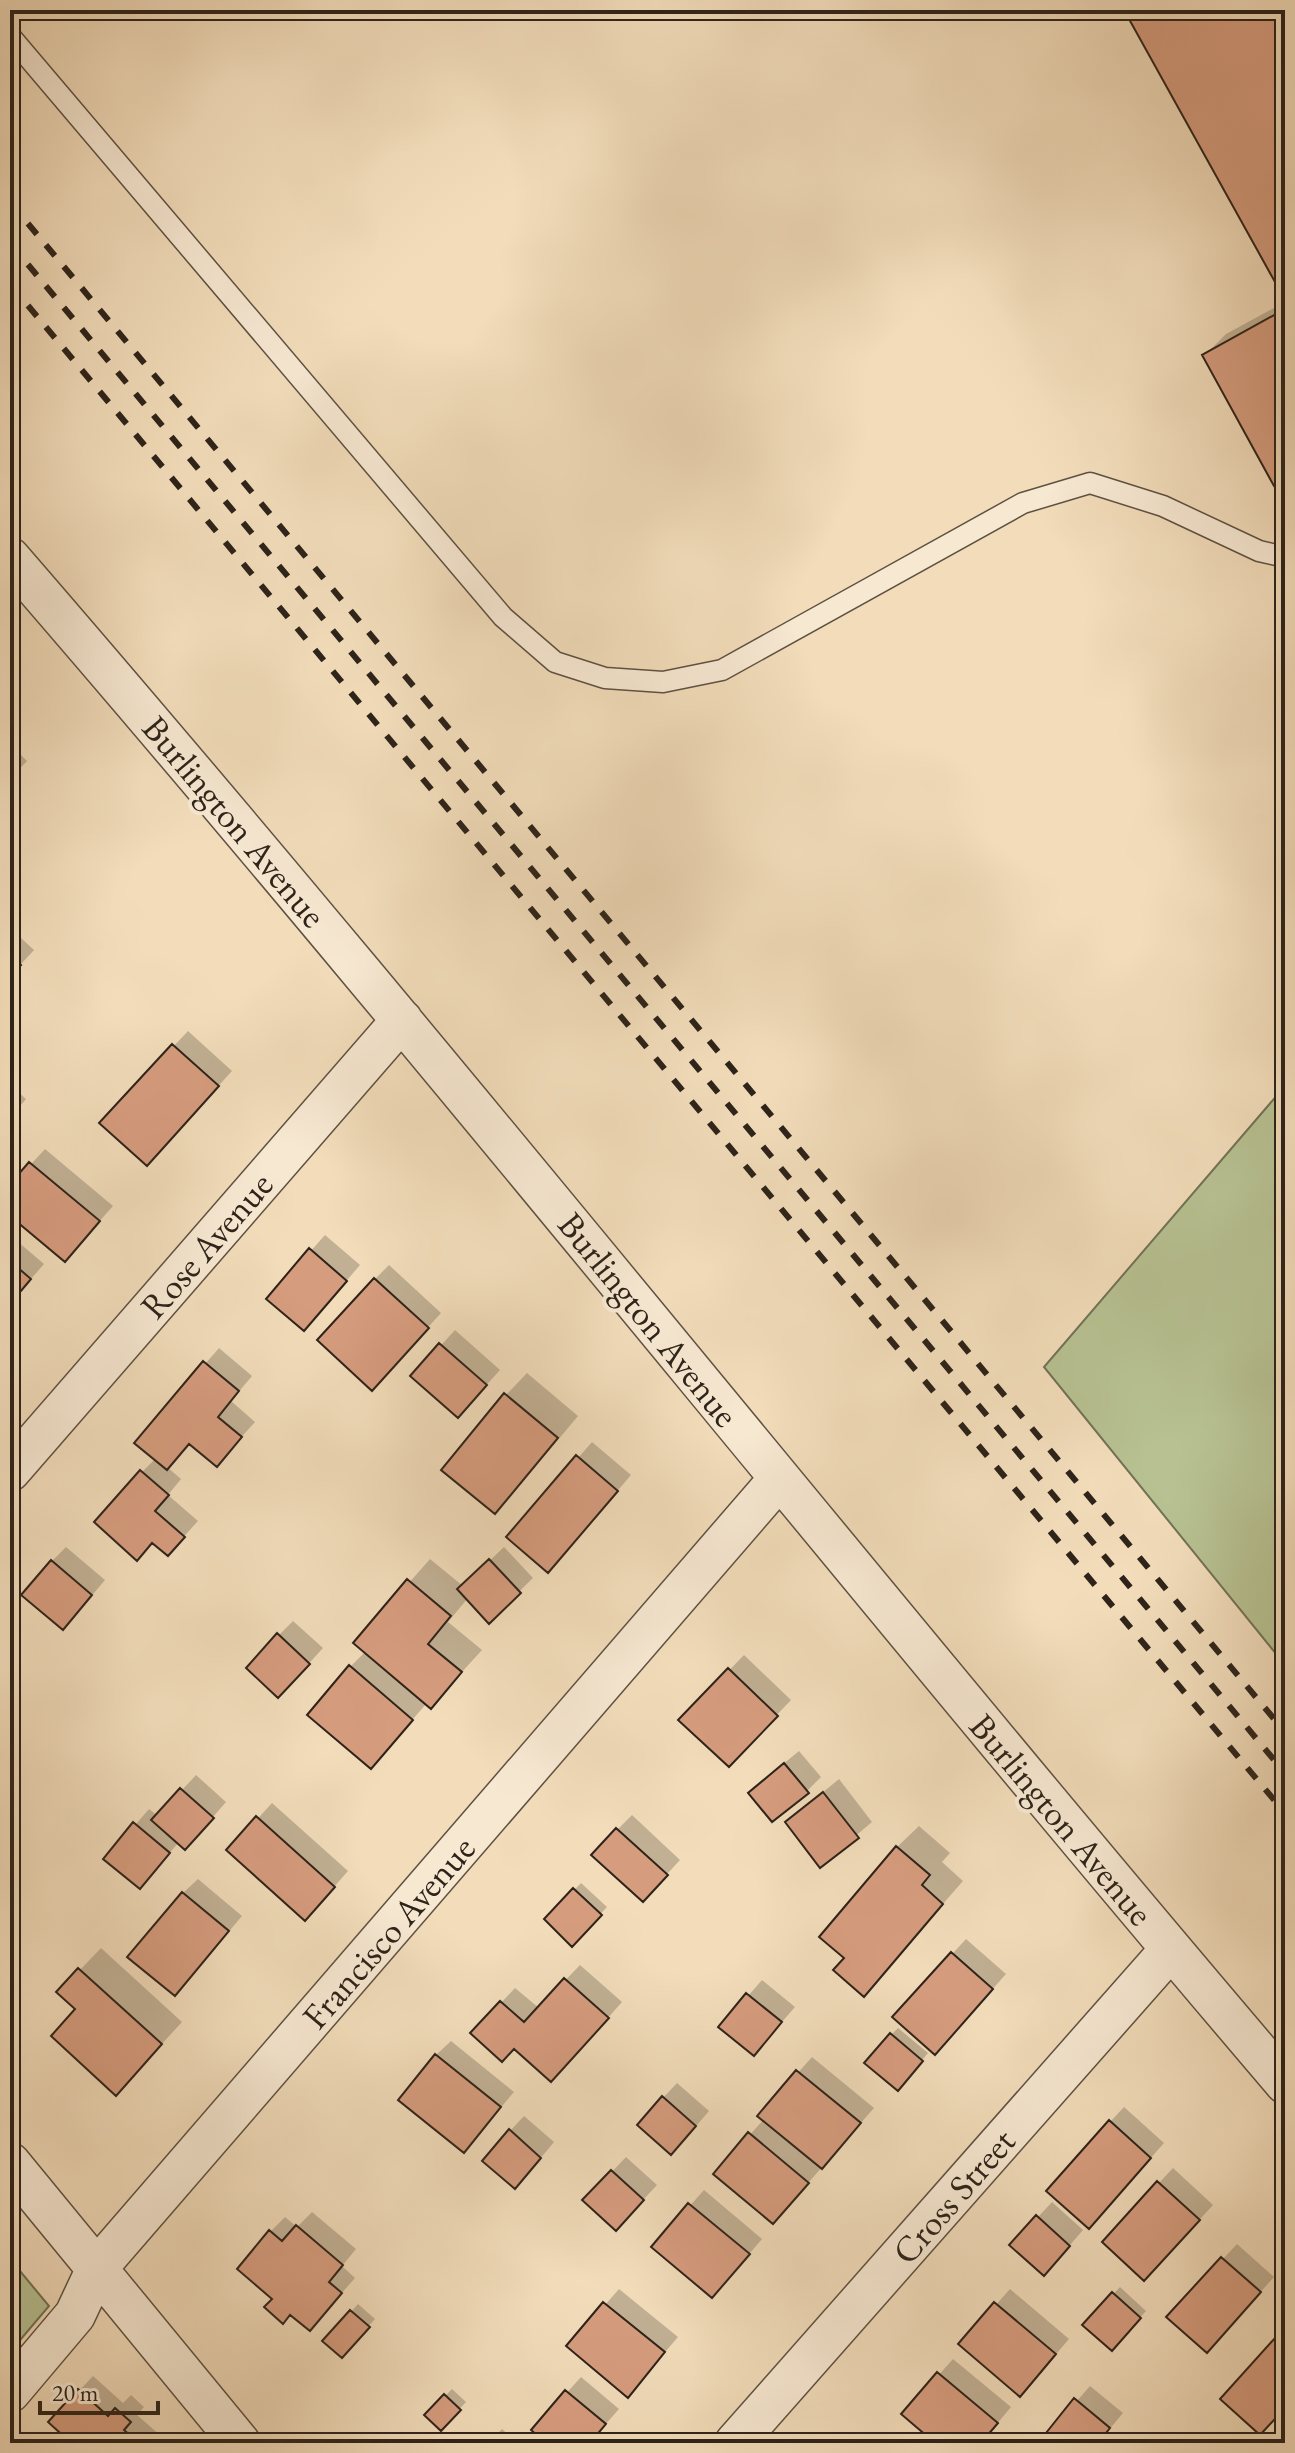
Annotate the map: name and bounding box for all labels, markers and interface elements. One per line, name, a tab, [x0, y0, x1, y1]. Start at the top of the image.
street label: Burlington Avenue	[132, 706, 337, 937]
street label: Rose Avenue	[130, 1162, 283, 1329]
street label: Burlington Avenue	[548, 1202, 750, 1436]
street label: Burlington Avenue	[959, 1704, 1164, 1935]
street label: Francisco Avenue	[292, 1826, 485, 2039]
street label: Cross Street	[882, 2118, 1026, 2274]
scale bar	[40, 2365, 158, 2415]
text: 20 m	[52, 2377, 99, 2408]

